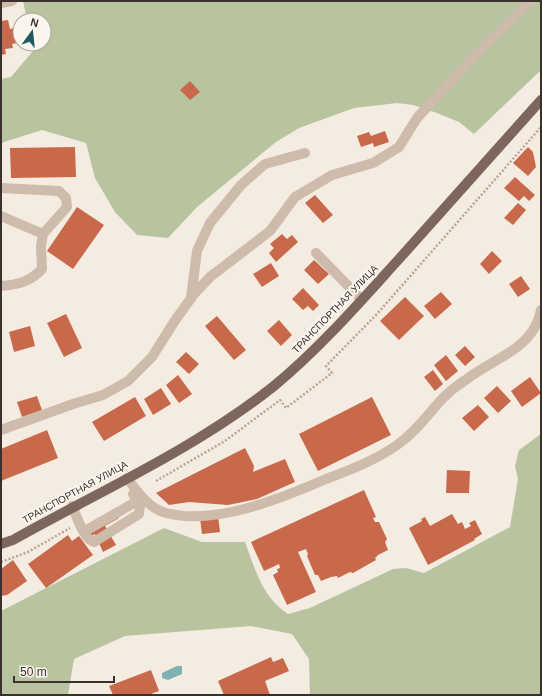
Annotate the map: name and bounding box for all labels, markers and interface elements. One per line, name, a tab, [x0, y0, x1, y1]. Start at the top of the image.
north arrow	[12, 12, 52, 52]
text: N	[29, 16, 40, 29]
street label: ТРАНСПОРТНАЯ УЛИЦА	[290, 262, 380, 355]
street label: ТРАНСПОРТНАЯ УЛИЦА	[21, 458, 130, 525]
scale bar	[14, 658, 114, 684]
text: 50 m	[20, 665, 47, 679]

